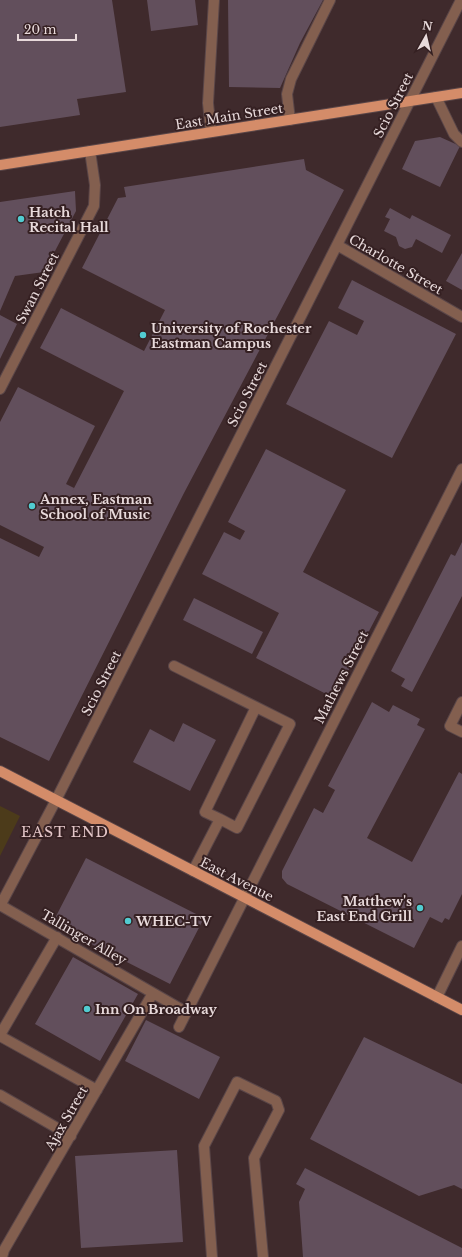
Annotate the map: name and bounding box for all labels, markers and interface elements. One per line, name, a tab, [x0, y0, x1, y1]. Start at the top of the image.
scale bar	[18, 16, 76, 42]
north arrow	[406, 16, 446, 56]
text: N	[421, 18, 434, 34]
text: 20 m	[24, 22, 56, 37]
street label: Scio Street	[370, 70, 417, 141]
street label: East Main Street	[174, 100, 284, 133]
place label: Hatch Recital Hall	[29, 204, 109, 236]
marker: Hatch Recital Hall	[16, 214, 26, 224]
street label: Charlotte Street	[346, 231, 446, 298]
street label: Swan Street	[12, 249, 63, 327]
place label: University of Rochester Eastman Campus	[151, 320, 312, 352]
marker: University of Rochester Eastman Campus	[138, 330, 148, 340]
street label: Scio Street	[224, 359, 271, 430]
place label: Annex, Eastman School of Music	[39, 491, 152, 523]
marker: Annex, Eastman School of Music	[27, 501, 37, 511]
street label: Mathews Street	[311, 628, 372, 727]
street label: Scio Street	[78, 648, 125, 719]
district label: EAST END	[21, 823, 109, 841]
street label: East Avenue	[197, 854, 276, 905]
place label: Matthew's East End Grill	[316, 893, 412, 925]
marker: Matthew's East End Grill	[415, 903, 425, 913]
street label: Tallinger Alley	[38, 906, 130, 969]
place label: WHEC-TV	[135, 913, 212, 930]
marker: WHEC-TV	[123, 916, 133, 926]
place label: Inn On Broadway	[95, 1001, 217, 1018]
marker: Inn On Broadway	[82, 1004, 92, 1014]
street label: Ajax Street	[41, 1083, 92, 1154]

